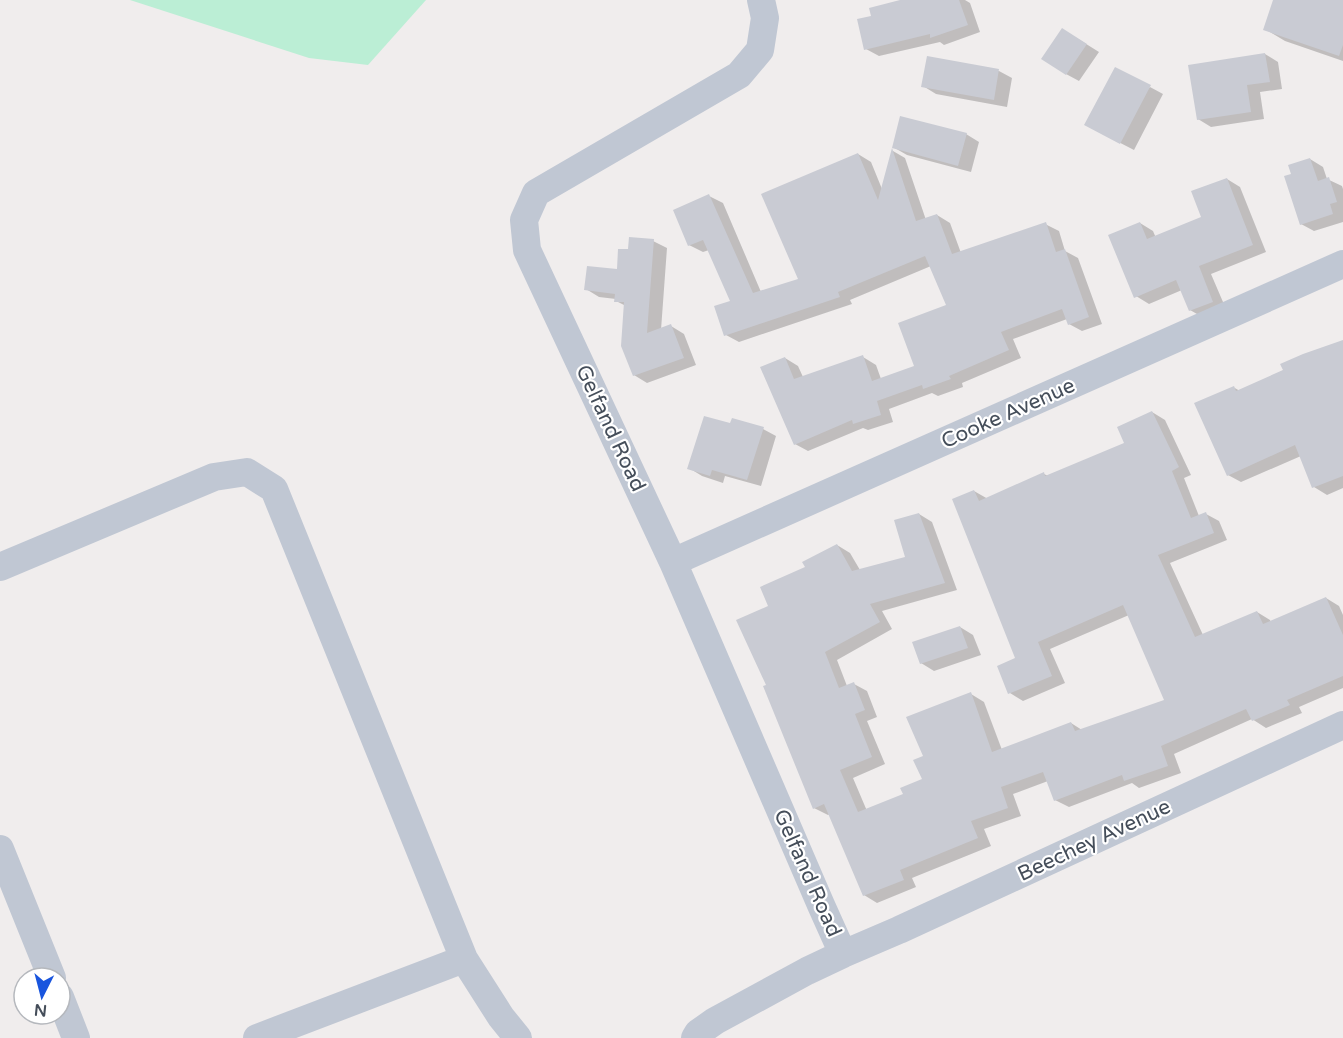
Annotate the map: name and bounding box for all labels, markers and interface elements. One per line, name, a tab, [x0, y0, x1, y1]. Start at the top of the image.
street label: Gelfand Road	[570, 361, 651, 495]
street label: Cooke Avenue	[938, 373, 1079, 454]
street label: Beechey Avenue	[1014, 794, 1175, 887]
street label: Gelfand Road	[768, 806, 847, 941]
north arrow	[12, 966, 72, 1026]
text: N	[33, 999, 48, 1021]

